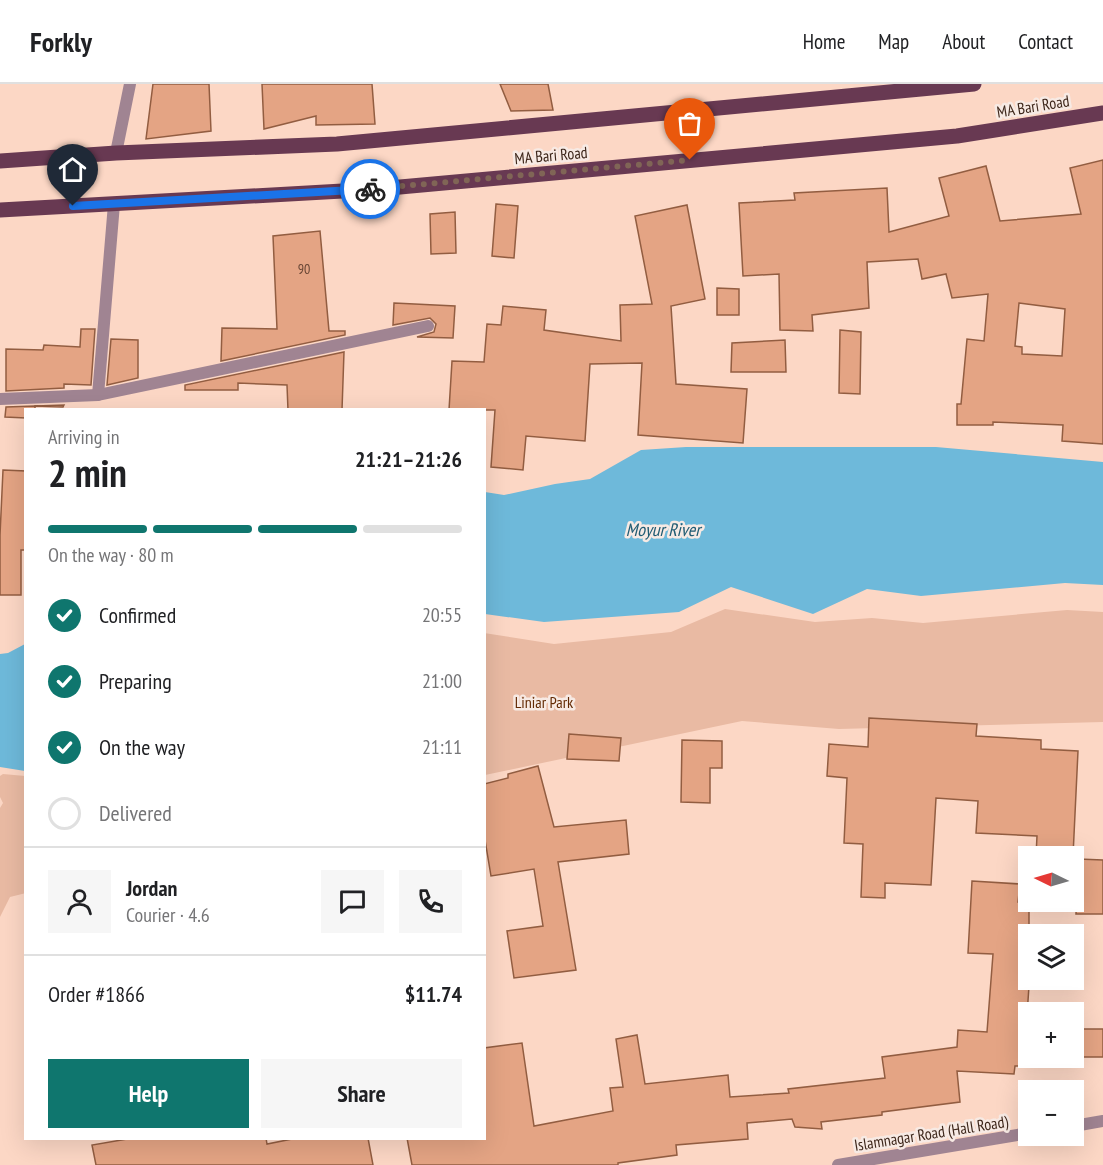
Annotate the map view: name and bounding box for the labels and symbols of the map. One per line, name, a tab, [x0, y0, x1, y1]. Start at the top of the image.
street label: MA Bari Road	[995, 90, 1071, 122]
pin	[664, 98, 715, 160]
street label: MA Bari Road	[514, 142, 588, 168]
pin	[47, 144, 98, 206]
courier	[340, 159, 400, 219]
house number: 90	[298, 260, 310, 278]
water label: Moyur River	[626, 518, 703, 541]
park label: Liniar Park	[515, 692, 574, 712]
north arrow	[1018, 846, 1084, 912]
street label: Islamnagar Road (Hall Road)	[853, 1111, 1010, 1155]

